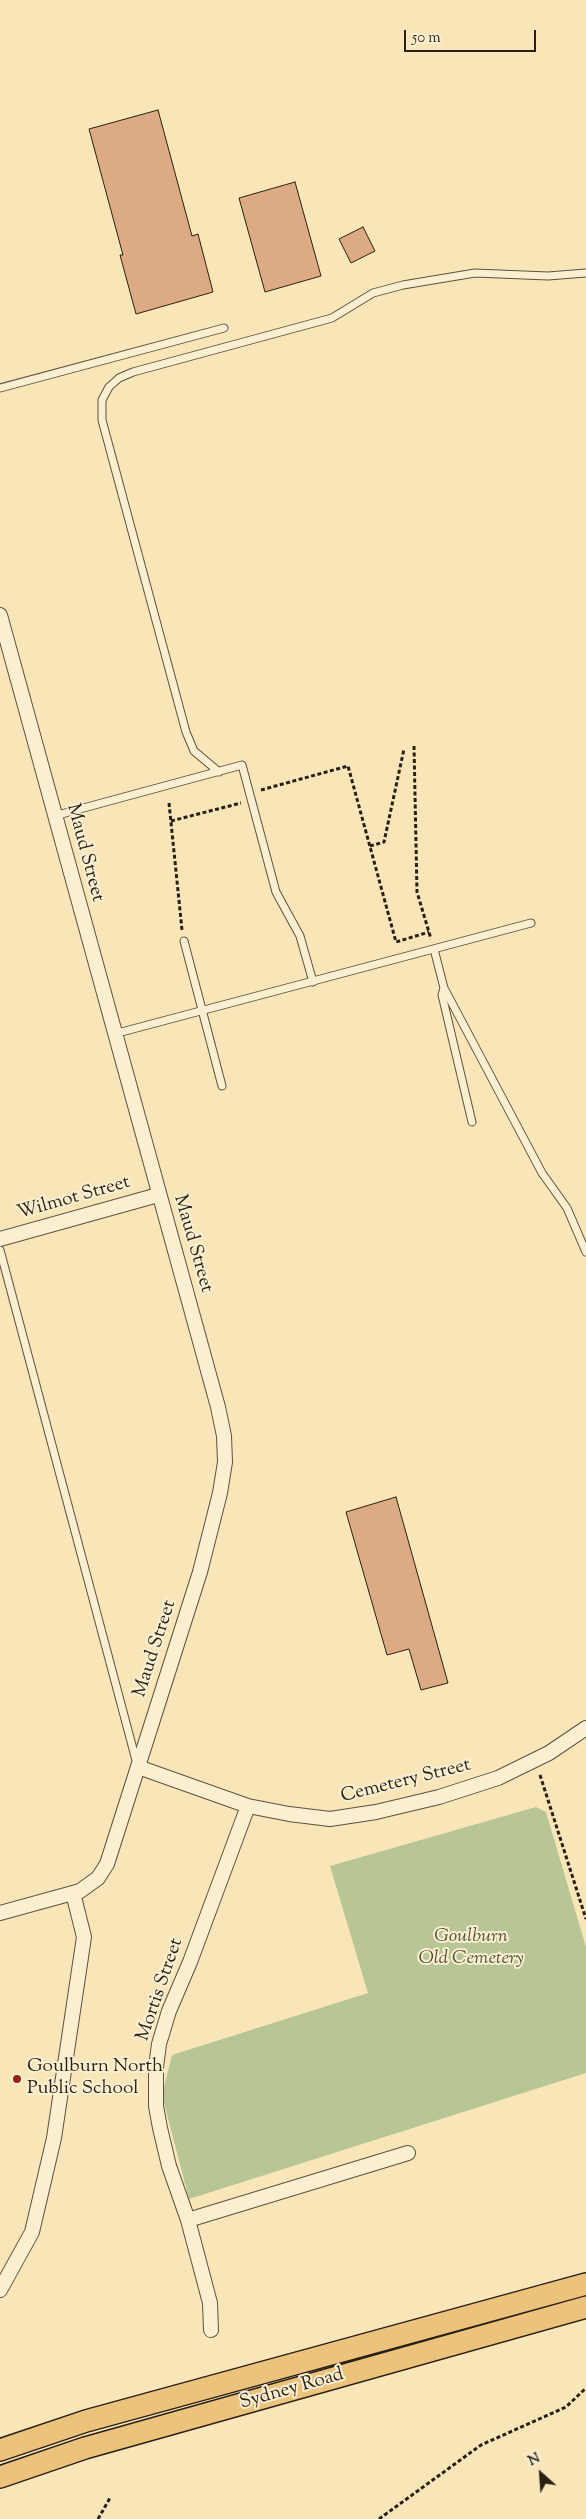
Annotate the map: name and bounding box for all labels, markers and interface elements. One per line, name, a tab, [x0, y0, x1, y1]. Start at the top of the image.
scale bar	[406, 20, 538, 52]
text: 50 m	[412, 28, 441, 49]
street label: Maud Street	[60, 801, 108, 905]
street label: Wilmot Street	[15, 1172, 133, 1226]
street label: Maud Street	[167, 1192, 217, 1296]
street label: Maud Street	[130, 1598, 182, 1700]
street label: Cemetery Street	[339, 1755, 473, 1809]
park label: Goulburn Old Cemetery	[418, 1927, 524, 1971]
street label: Mortis Street	[133, 1936, 189, 2044]
place label: Goulburn North Public School	[27, 2057, 163, 2101]
marker: Goulburn North Public School	[11, 2073, 23, 2085]
street label: Sydney Road	[237, 2364, 347, 2416]
north arrow	[516, 2449, 566, 2499]
text: N	[525, 2449, 544, 2472]

